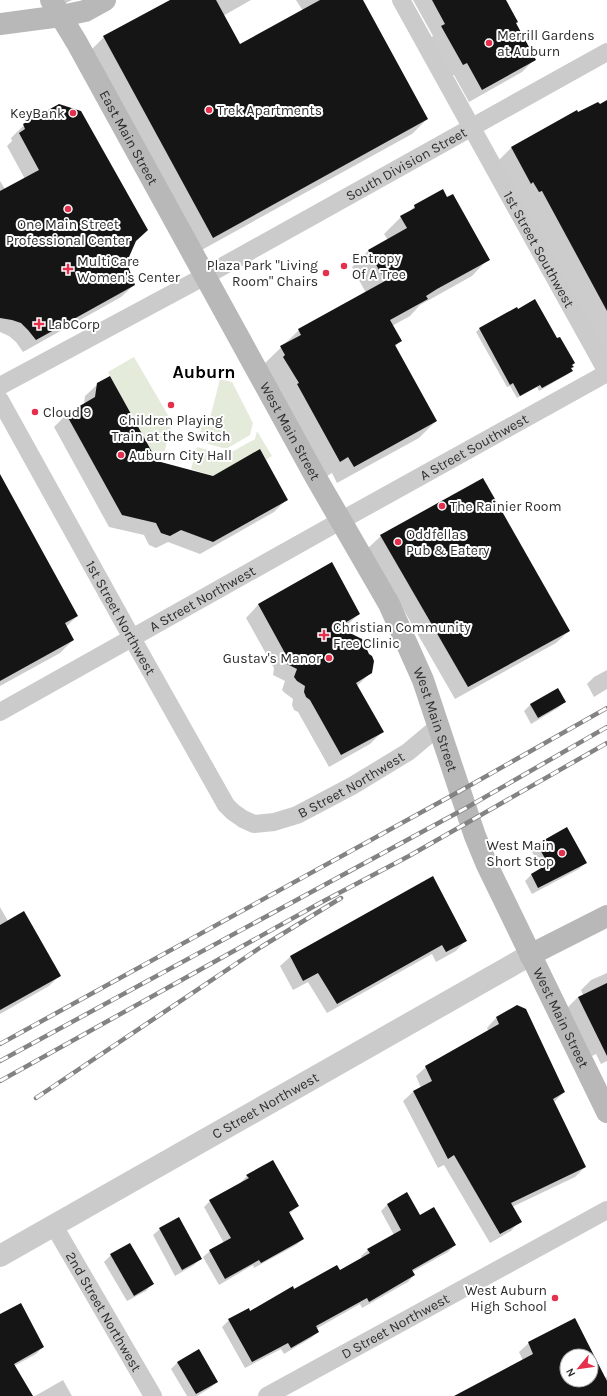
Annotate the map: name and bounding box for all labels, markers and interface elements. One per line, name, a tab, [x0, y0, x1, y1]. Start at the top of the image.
place label: Merrill Gardens at Auburn	[497, 27, 595, 60]
marker: Merrill Gardens at Auburn	[484, 38, 494, 48]
street label: East Main Street	[96, 87, 162, 188]
place label: Trek Apartments	[217, 102, 322, 119]
place label: KeyBank	[10, 105, 65, 122]
marker: Trek Apartments	[204, 105, 214, 115]
marker: KeyBank	[68, 108, 78, 118]
street label: South Division Street	[343, 123, 470, 204]
street label: 1st Street Southwest	[500, 188, 578, 311]
marker: One Main Street Professional Center	[63, 204, 73, 214]
place label: One Main Street Professional Center	[6, 216, 131, 249]
place label: Entropy Of A Tree	[352, 250, 406, 283]
place label: MultiCare Women's Center	[77, 253, 181, 286]
place label: Plaza Park "Living Room" Chairs	[207, 257, 318, 290]
marker: Entropy Of A Tree	[339, 261, 349, 271]
marker: MultiCare Women's Center	[62, 263, 74, 275]
marker: Plaza Park "Living Room" Chairs	[321, 268, 331, 278]
place label: LabCorp	[48, 316, 100, 333]
marker: LabCorp	[33, 318, 45, 330]
district label: Auburn	[172, 361, 236, 383]
street label: West Main Street	[257, 379, 324, 483]
marker: Children Playing Train at the Switch	[166, 400, 176, 410]
place label: Cloud 9	[43, 404, 91, 421]
marker: Cloud 9	[30, 407, 40, 417]
street label: A Street Southwest	[417, 410, 531, 484]
place label: Children Playing Train at the Switch	[112, 412, 230, 445]
place label: Auburn City Hall	[129, 447, 232, 464]
marker: Auburn City Hall	[116, 450, 126, 460]
place label: The Rainier Room	[450, 498, 562, 515]
marker: The Rainier Room	[437, 501, 447, 511]
place label: Oddfellas Pub & Eatery	[406, 526, 490, 559]
marker: Oddfellas Pub & Eatery	[393, 537, 403, 547]
street label: 1st Street Northwest	[82, 557, 160, 678]
street label: A Street Northwest	[146, 562, 258, 635]
place label: Christian Community Free Clinic	[333, 619, 471, 652]
marker: Christian Community Free Clinic	[318, 629, 330, 641]
place label: Gustav's Manor	[223, 650, 322, 667]
marker: Gustav's Manor	[324, 653, 334, 663]
street label: West Main Street	[410, 665, 461, 774]
street label: B Street Northwest	[295, 748, 407, 822]
place label: West Main Short Stop	[486, 837, 554, 870]
marker: West Main Short Stop	[557, 848, 567, 858]
street label: West Main Street	[530, 965, 593, 1071]
street label: C Street Northwest	[209, 1068, 321, 1142]
street label: 2nd Street Northwest	[62, 1249, 145, 1375]
place label: West Auburn High School	[465, 1282, 547, 1315]
street label: D Street Northwest	[338, 1290, 452, 1362]
marker: West Auburn High School	[550, 1293, 560, 1303]
north arrow	[559, 1348, 599, 1388]
text: N	[563, 1366, 578, 1379]

